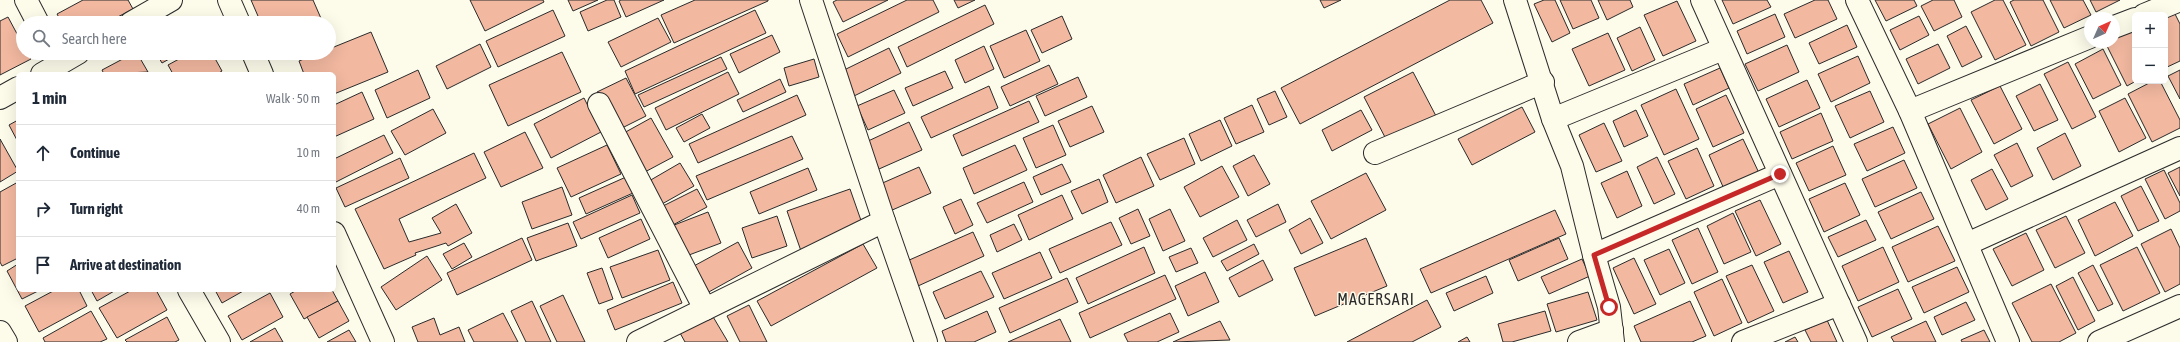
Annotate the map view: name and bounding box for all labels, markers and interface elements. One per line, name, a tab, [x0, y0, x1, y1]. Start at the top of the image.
north arrow	[2084, 12, 2120, 48]
map controls	[2132, 12, 2168, 84]
button: +	[2132, 12, 2168, 48]
search box	[16, 16, 336, 60]
icon: search	[30, 27, 52, 49]
text: Search here	[62, 30, 127, 47]
button: −	[2132, 48, 2168, 84]
text: 1 min	[32, 88, 67, 108]
text: Walk · 50 m	[266, 91, 320, 106]
icon: ahead	[32, 142, 54, 164]
text: Continue	[70, 144, 120, 161]
text: 10 m	[297, 145, 320, 160]
route end	[1771, 165, 1789, 183]
icon: right	[32, 198, 54, 220]
text: Turn right	[70, 200, 123, 217]
text: 40 m	[297, 201, 320, 216]
icon: arrive	[32, 254, 54, 276]
text: Arrive at destination	[70, 256, 181, 273]
district label: MAGERSARI	[1337, 290, 1415, 308]
route start	[1600, 298, 1618, 316]

